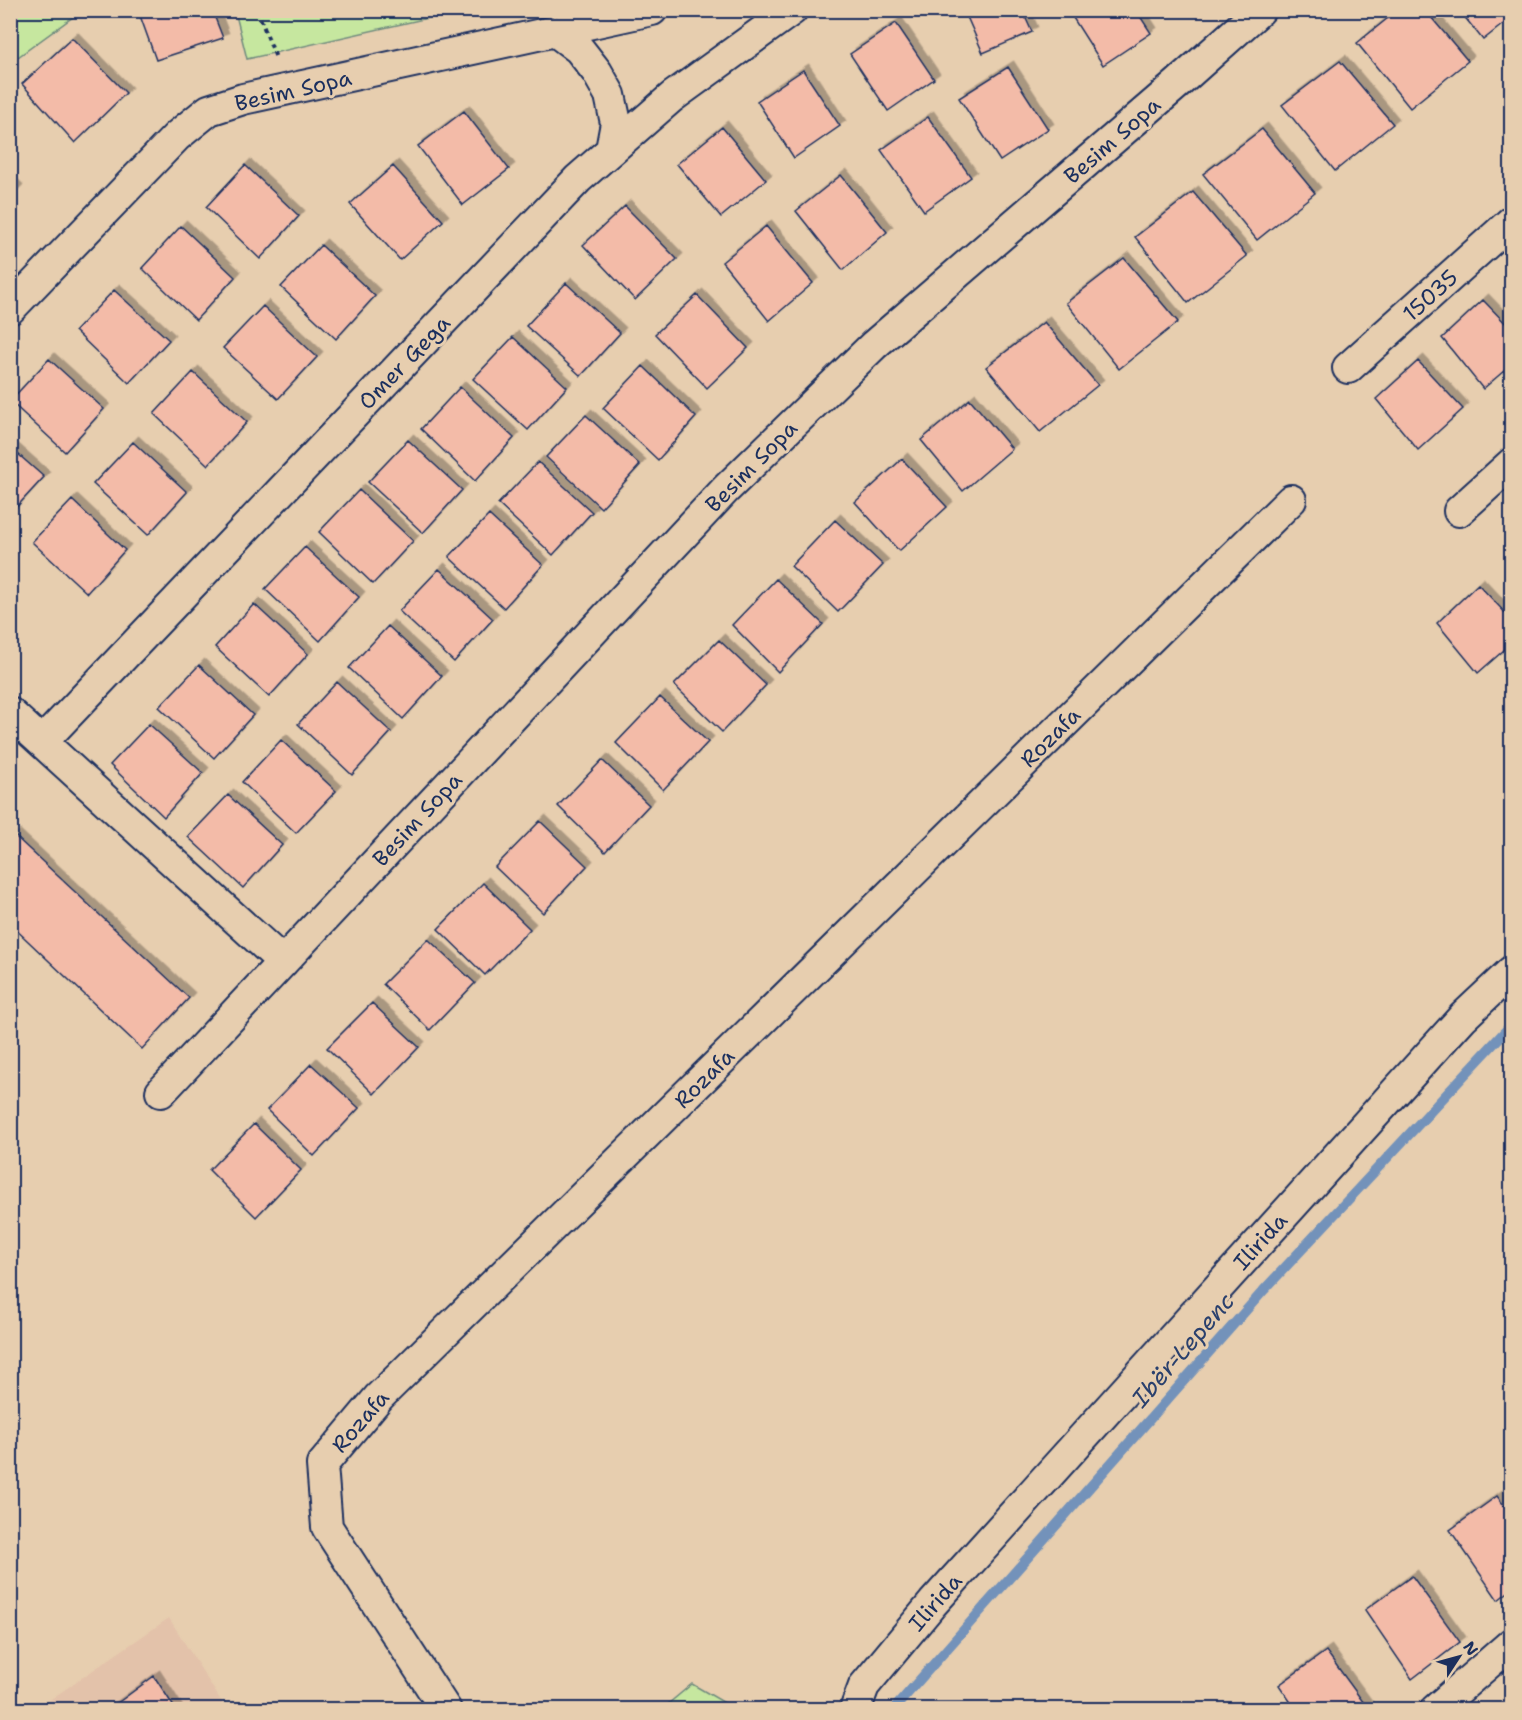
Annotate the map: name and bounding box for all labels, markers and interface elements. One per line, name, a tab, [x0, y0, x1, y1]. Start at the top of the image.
street label: Besim Sopa	[232, 63, 355, 118]
street label: Besim Sopa	[1058, 90, 1167, 190]
street label: 15035	[1397, 263, 1464, 328]
street label: Omer Gega	[352, 309, 457, 416]
street label: Besim Sopa	[699, 414, 804, 519]
street label: Rozafa	[1014, 701, 1087, 774]
street label: Besim Sopa	[366, 766, 469, 873]
street label: Rozafa	[668, 1042, 741, 1115]
street label: Ilirida	[1227, 1206, 1294, 1276]
water label: Ibër-Lepenc	[1124, 1286, 1242, 1415]
street label: Rozafa	[325, 1384, 396, 1459]
street label: Ilirida	[902, 1567, 969, 1637]
north arrow	[1429, 1627, 1489, 1687]
text: N	[1459, 1637, 1483, 1660]

